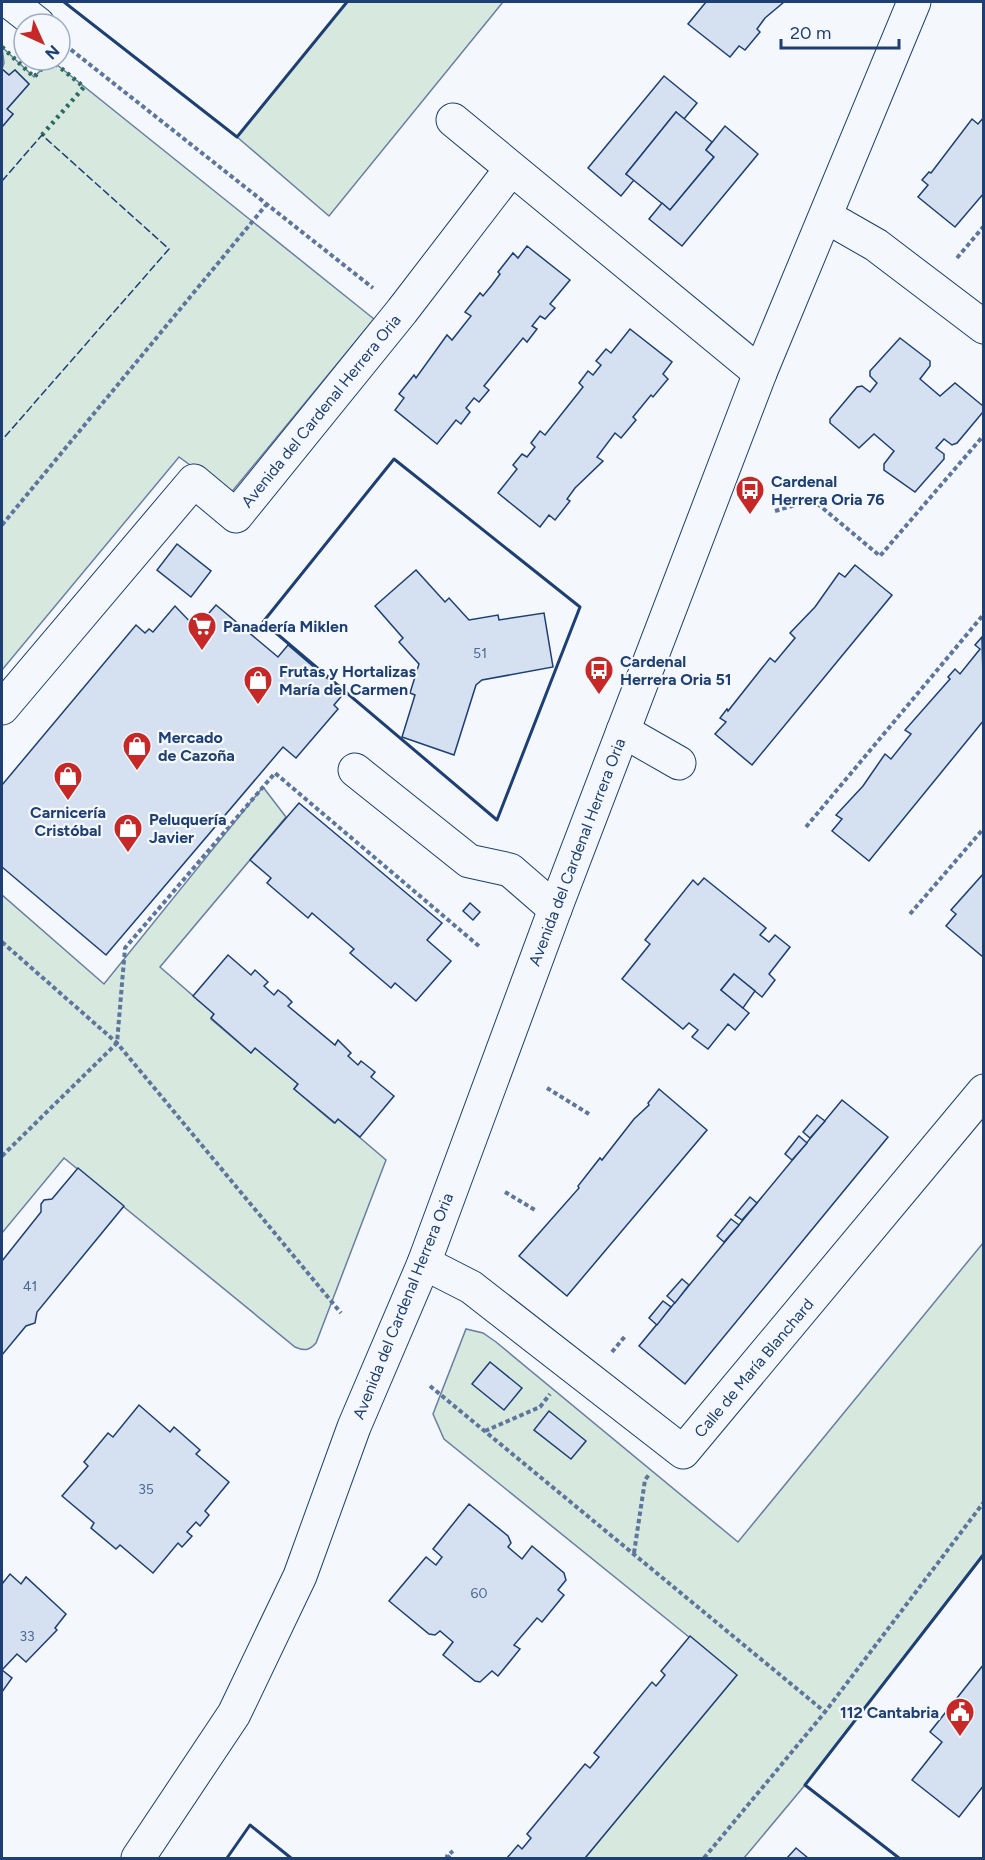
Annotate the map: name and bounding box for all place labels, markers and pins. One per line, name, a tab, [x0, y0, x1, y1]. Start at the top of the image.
place label: Cardenal Herrera Oria 76	[771, 472, 885, 509]
bus stop icon: Cardenal Herrera Oria 76	[734, 474, 766, 516]
supermarket icon: Panadería Miklen	[186, 610, 218, 652]
place label: Panadería Miklen	[223, 617, 348, 636]
place label: Cardenal Herrera Oria 51	[620, 652, 732, 689]
bus stop icon: Cardenal Herrera Oria 51	[583, 654, 615, 696]
place label: Frutas y Hortalizas María del Carmen	[279, 662, 416, 699]
shop icon: Frutas y Hortalizas María del Carmen	[242, 664, 274, 706]
place label: Mercado de Cazoña	[158, 728, 235, 765]
shop icon: Mercado de Cazoña	[121, 730, 153, 772]
shop icon: Carnicería Cristóbal	[52, 760, 84, 802]
place label: Carnicería Cristóbal	[30, 803, 106, 840]
place label: Peluquería Javier	[149, 810, 227, 847]
shop icon: Peluquería Javier	[112, 812, 144, 854]
public building icon: 112 Cantabria	[944, 1696, 976, 1738]
place label: 112 Cantabria	[840, 1703, 939, 1722]

